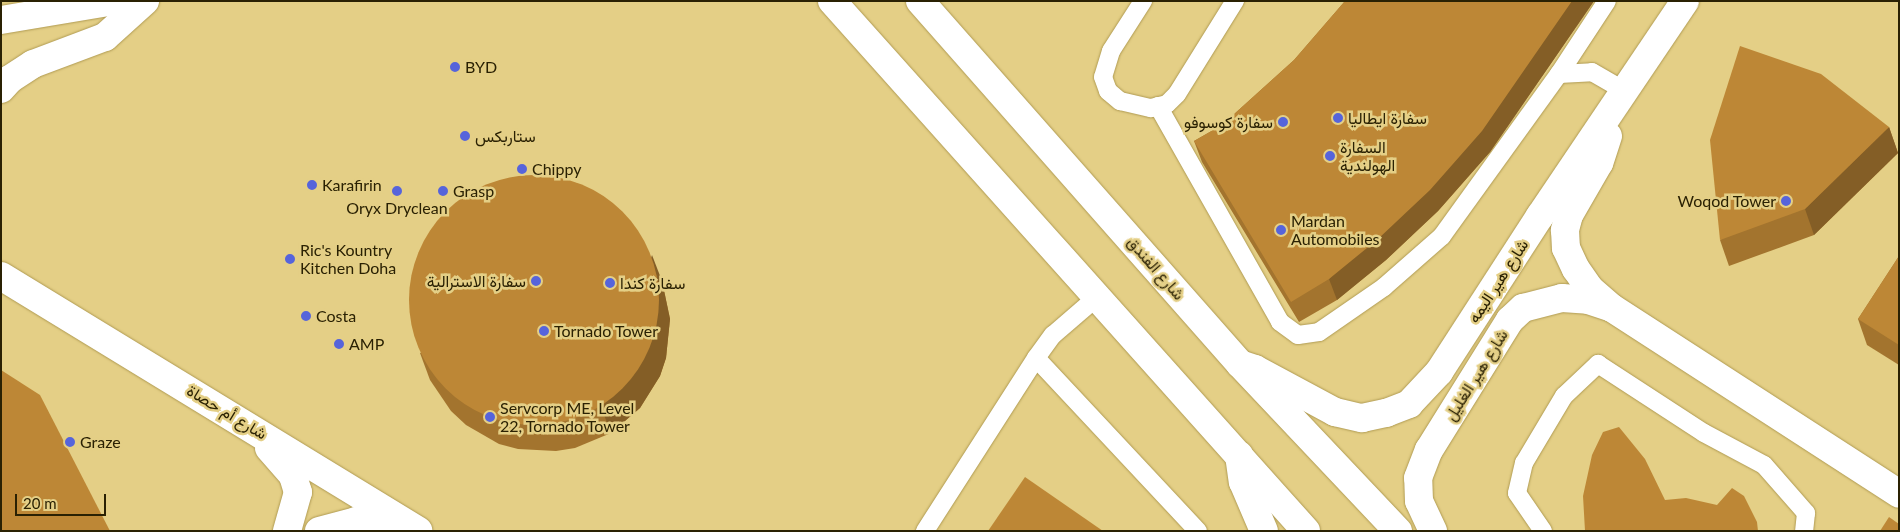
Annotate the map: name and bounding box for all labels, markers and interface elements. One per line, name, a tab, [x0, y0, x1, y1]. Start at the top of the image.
place label: BYD	[465, 57, 497, 77]
marker: BYD	[449, 61, 461, 73]
place label: سفارة ايطاليا	[1348, 108, 1427, 128]
place label: سفارة كوسوفو	[1184, 112, 1273, 132]
marker: سفارة ايطاليا	[1332, 112, 1344, 124]
marker: سفارة كوسوفو	[1277, 116, 1289, 128]
place label: ستاربكس	[475, 126, 536, 146]
marker: ستاربكس	[459, 130, 471, 142]
place label: السفارة الهولندية	[1340, 137, 1395, 175]
marker: السفارة الهولندية	[1324, 150, 1336, 162]
place label: Chippy	[532, 159, 581, 179]
marker: Chippy	[516, 163, 528, 175]
place label: Karafirin	[322, 175, 382, 195]
marker: Karafirin	[306, 179, 318, 191]
place label: Grasp	[453, 181, 494, 201]
marker: Oryx Dryclean	[391, 185, 403, 197]
marker: Grasp	[437, 185, 449, 197]
place label: Woqod Tower	[1677, 191, 1776, 211]
marker: Woqod Tower	[1780, 195, 1792, 207]
place label: Oryx Dryclean	[346, 198, 448, 218]
place label: Mardan Automobiles	[1291, 211, 1380, 249]
marker: Mardan Automobiles	[1275, 224, 1287, 236]
street label: شارع الفندق	[1123, 232, 1189, 304]
street label: شارع هير اليمه	[1464, 236, 1532, 326]
place label: Ric's Kountry Kitchen Doha	[300, 240, 396, 278]
marker: Ric's Kountry Kitchen Doha	[284, 253, 296, 265]
place label: سفارة الاسترالية	[427, 271, 526, 291]
place label: سفارة كندا	[620, 273, 685, 293]
marker: سفارة الاسترالية	[530, 275, 542, 287]
marker: سفارة كندا	[604, 277, 616, 289]
place label: Costa	[316, 306, 356, 326]
marker: Costa	[300, 310, 312, 322]
place label: Tornado Tower	[554, 321, 659, 341]
marker: Tornado Tower	[538, 325, 550, 337]
street label: شارع هير الغليل	[1440, 326, 1512, 424]
place label: AMP	[349, 334, 384, 354]
marker: AMP	[333, 338, 345, 350]
street label: شارع أم حصاة	[184, 381, 270, 443]
place label: Servcorp ME, Level 22, Tornado Tower	[500, 398, 634, 436]
marker: Servcorp ME, Level 22, Tornado Tower	[484, 411, 496, 423]
place label: Graze	[80, 432, 121, 452]
marker: Graze	[64, 436, 76, 448]
scale bar	[18, 484, 109, 516]
text: 20 m	[23, 494, 57, 512]

